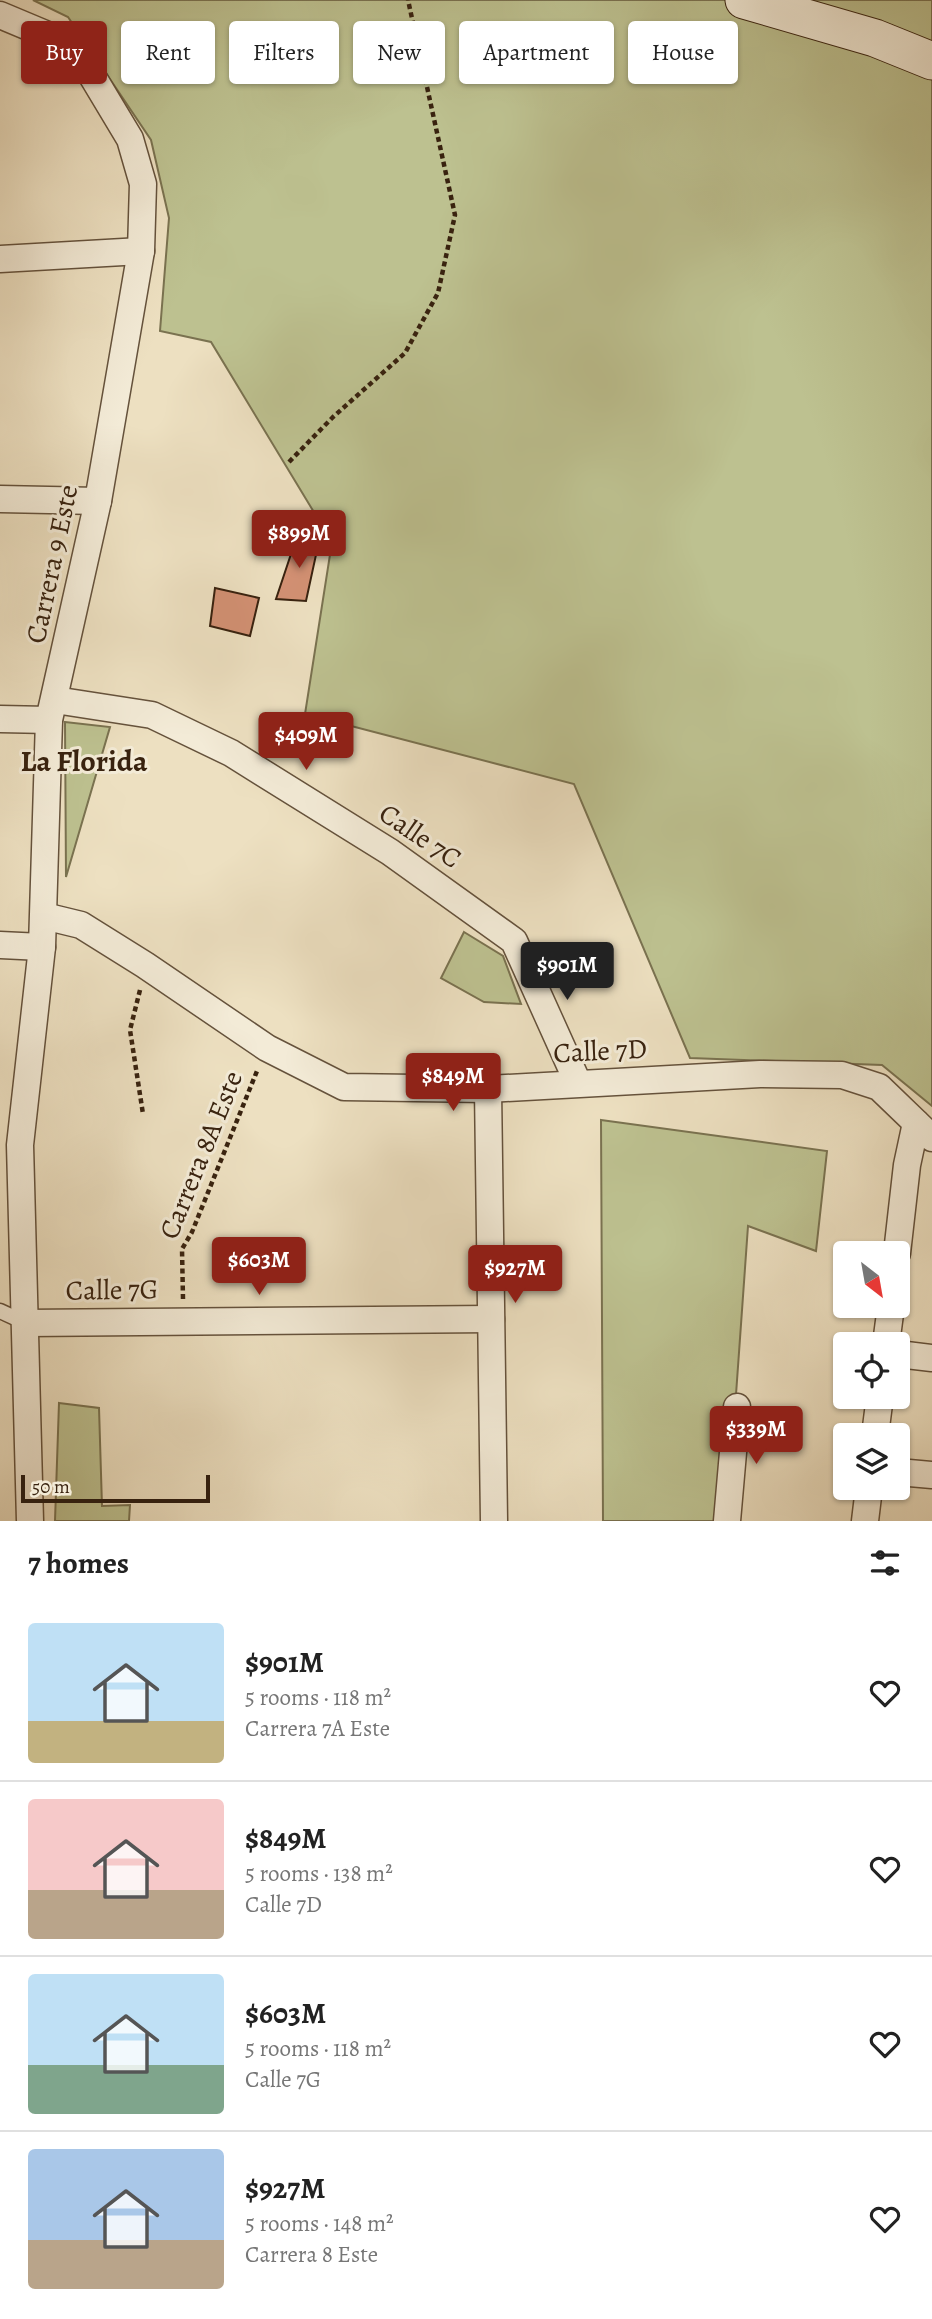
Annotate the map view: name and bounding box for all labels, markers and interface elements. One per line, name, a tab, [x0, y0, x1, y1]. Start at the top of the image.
chip: Buy	[21, 21, 107, 84]
chip: Rent	[121, 21, 215, 84]
chip: Filters	[229, 21, 339, 84]
chip: New	[353, 21, 445, 84]
chip: Apartment	[459, 21, 614, 84]
chip: House	[628, 21, 738, 84]
street label: Carrera 9 Este	[17, 481, 87, 647]
pin: $899M	[250, 510, 348, 570]
text: $899M	[268, 517, 330, 548]
pin: $409M	[257, 712, 355, 772]
text: $409M	[274, 719, 338, 750]
district label: La Florida	[21, 741, 148, 781]
street label: Calle 7C	[371, 795, 469, 877]
pin: $901M	[518, 942, 616, 1002]
text: $901M	[537, 949, 597, 980]
street label: Calle 7D	[552, 1030, 648, 1072]
pin: $849M	[404, 1054, 502, 1113]
text: $849M	[422, 1060, 484, 1091]
street label: Carrera 8A Este	[150, 1065, 252, 1245]
pin: $603M	[210, 1238, 308, 1297]
north arrow	[833, 1241, 910, 1318]
map controls	[833, 1241, 910, 1500]
text: $603M	[228, 1244, 290, 1275]
pin: $927M	[466, 1246, 564, 1305]
text: $927M	[484, 1252, 546, 1283]
street label: Calle 7G	[65, 1270, 159, 1310]
button: locate	[833, 1332, 910, 1409]
pin: $339M	[707, 1406, 805, 1466]
text: $339M	[726, 1413, 786, 1444]
button: layers	[833, 1423, 910, 1500]
scale bar	[21, 1472, 210, 1504]
text: 50 m	[32, 1474, 70, 1500]
text: 7 homes	[28, 1543, 129, 1583]
icon: filters	[866, 1544, 904, 1582]
text: $901M	[245, 1642, 324, 1682]
icon: home	[84, 1651, 168, 1735]
icon: heart	[866, 1674, 904, 1712]
text: 5 rooms · 118 m²	[245, 1682, 391, 1713]
text: Carrera 7A Este	[245, 1713, 390, 1744]
text: $849M	[245, 1818, 327, 1858]
icon: home	[84, 1827, 168, 1911]
icon: heart	[866, 1850, 904, 1888]
text: 5 rooms · 138 m²	[245, 1858, 393, 1889]
text: Calle 7D	[245, 1889, 322, 1920]
text: $603M	[245, 1993, 326, 2033]
icon: home	[84, 2002, 168, 2086]
icon: heart	[866, 2025, 904, 2063]
text: 5 rooms · 118 m²	[245, 2033, 391, 2064]
text: Calle 7G	[245, 2064, 321, 2095]
text: $927M	[245, 2168, 325, 2208]
icon: home	[84, 2177, 168, 2261]
icon: heart	[866, 2200, 904, 2238]
text: 5 rooms · 148 m²	[245, 2208, 394, 2239]
text: Carrera 8 Este	[245, 2239, 378, 2270]

